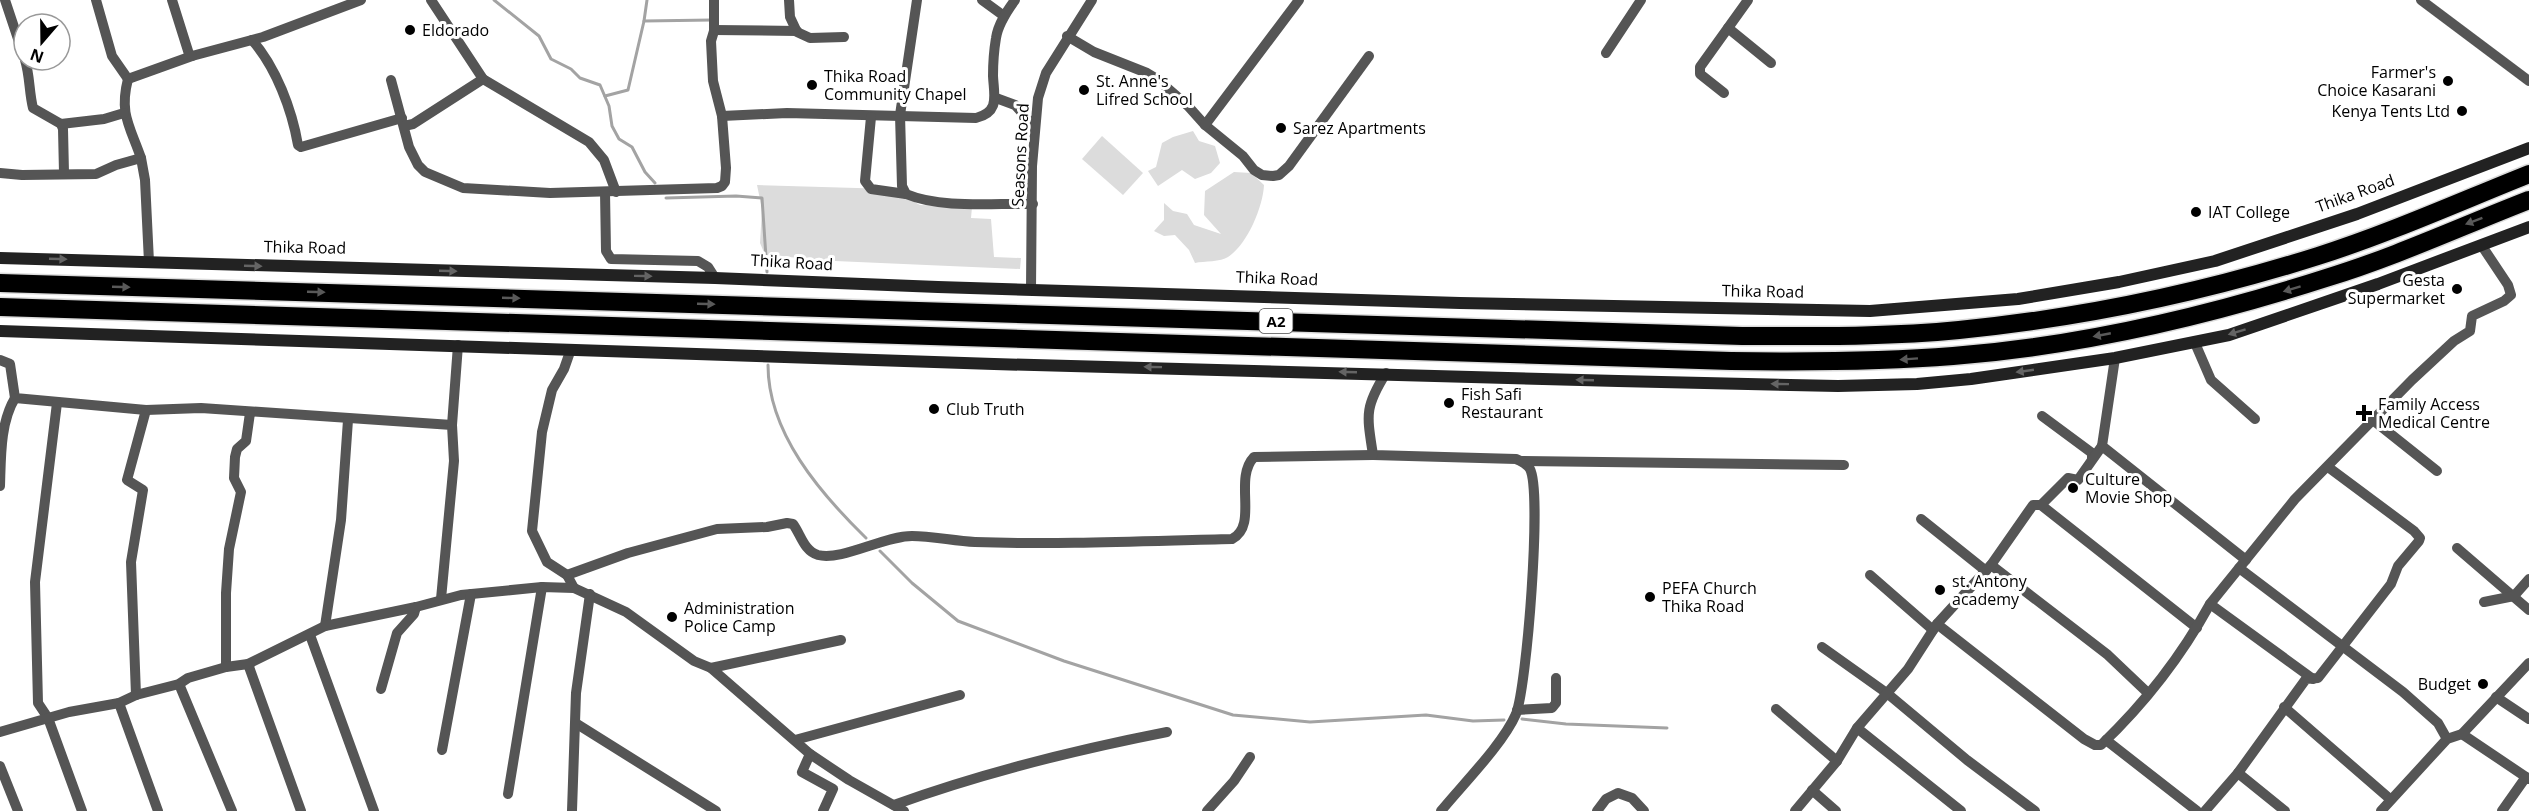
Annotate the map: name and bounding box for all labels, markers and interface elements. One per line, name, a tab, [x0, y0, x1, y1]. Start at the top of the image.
north arrow	[12, 12, 72, 72]
place label: Eldorado	[422, 19, 489, 41]
marker: Eldorado	[403, 23, 417, 37]
text: N	[27, 44, 47, 69]
place label: Farmer's Choice Kasarani	[2317, 61, 2436, 101]
place label: Thika Road Community Chapel	[824, 65, 966, 105]
place label: St. Anne's Lifred School	[1096, 70, 1193, 110]
marker: Farmer's Choice Kasarani	[2441, 74, 2455, 88]
marker: Thika Road Community Chapel	[805, 78, 819, 92]
marker: St. Anne's Lifred School	[1077, 83, 1091, 97]
place label: Kenya Tents Ltd	[2331, 100, 2450, 122]
street label: Seasons Road	[1006, 103, 1034, 207]
marker: Kenya Tents Ltd	[2455, 104, 2469, 118]
place label: Sarez Apartments	[1293, 117, 1426, 139]
marker: Sarez Apartments	[1274, 121, 1288, 135]
street label: Thika Road	[2313, 169, 2397, 217]
place label: IAT College	[2208, 201, 2290, 223]
marker: IAT College	[2189, 205, 2203, 219]
one-way arrow	[2465, 216, 2483, 226]
street label: Thika Road	[264, 235, 346, 259]
street label: Thika Road	[750, 249, 834, 275]
one-way arrow	[49, 255, 68, 264]
one-way arrow	[244, 261, 263, 270]
one-way arrow	[439, 266, 458, 275]
street label: Thika Road	[1235, 266, 1319, 290]
place label: Gesta Supermarket	[2348, 269, 2445, 309]
one-way arrow	[634, 271, 653, 281]
street label: Thika Road	[1722, 279, 1804, 303]
one-way arrow	[112, 282, 131, 291]
marker: Gesta Supermarket	[2450, 282, 2464, 296]
one-way arrow	[2283, 285, 2301, 294]
one-way arrow	[307, 288, 326, 297]
one-way arrow	[502, 294, 521, 303]
one-way arrow	[697, 300, 716, 309]
road number: A2	[1260, 309, 1292, 333]
one-way arrow	[2228, 328, 2246, 337]
one-way arrow	[2093, 331, 2112, 340]
one-way arrow	[1900, 354, 1919, 364]
one-way arrow	[1143, 362, 1162, 372]
one-way arrow	[2015, 367, 2034, 376]
one-way arrow	[1338, 368, 1357, 377]
one-way arrow	[1575, 375, 1594, 384]
one-way arrow	[1770, 380, 1789, 389]
place label: Fish Safi Restaurant	[1461, 383, 1543, 423]
place label: Family Access Medical Centre	[2378, 393, 2490, 433]
marker: Fish Safi Restaurant	[1442, 396, 1456, 410]
place label: Club Truth	[946, 398, 1025, 420]
marker: Club Truth	[927, 402, 941, 416]
marker: Family Access Medical Centre	[2355, 404, 2373, 422]
place label: Culture Movie Shop	[2085, 468, 2172, 508]
marker: Culture Movie Shop	[2066, 481, 2080, 495]
place label: st. Antony academy	[1952, 570, 2028, 610]
place label: PEFA Church Thika Road	[1662, 577, 1757, 617]
marker: st. Antony academy	[1933, 583, 1947, 597]
marker: PEFA Church Thika Road	[1643, 590, 1657, 604]
place label: Administration Police Camp	[684, 597, 795, 637]
marker: Administration Police Camp	[665, 610, 679, 624]
place label: Budget	[2418, 673, 2471, 695]
marker: Budget	[2476, 677, 2490, 691]

